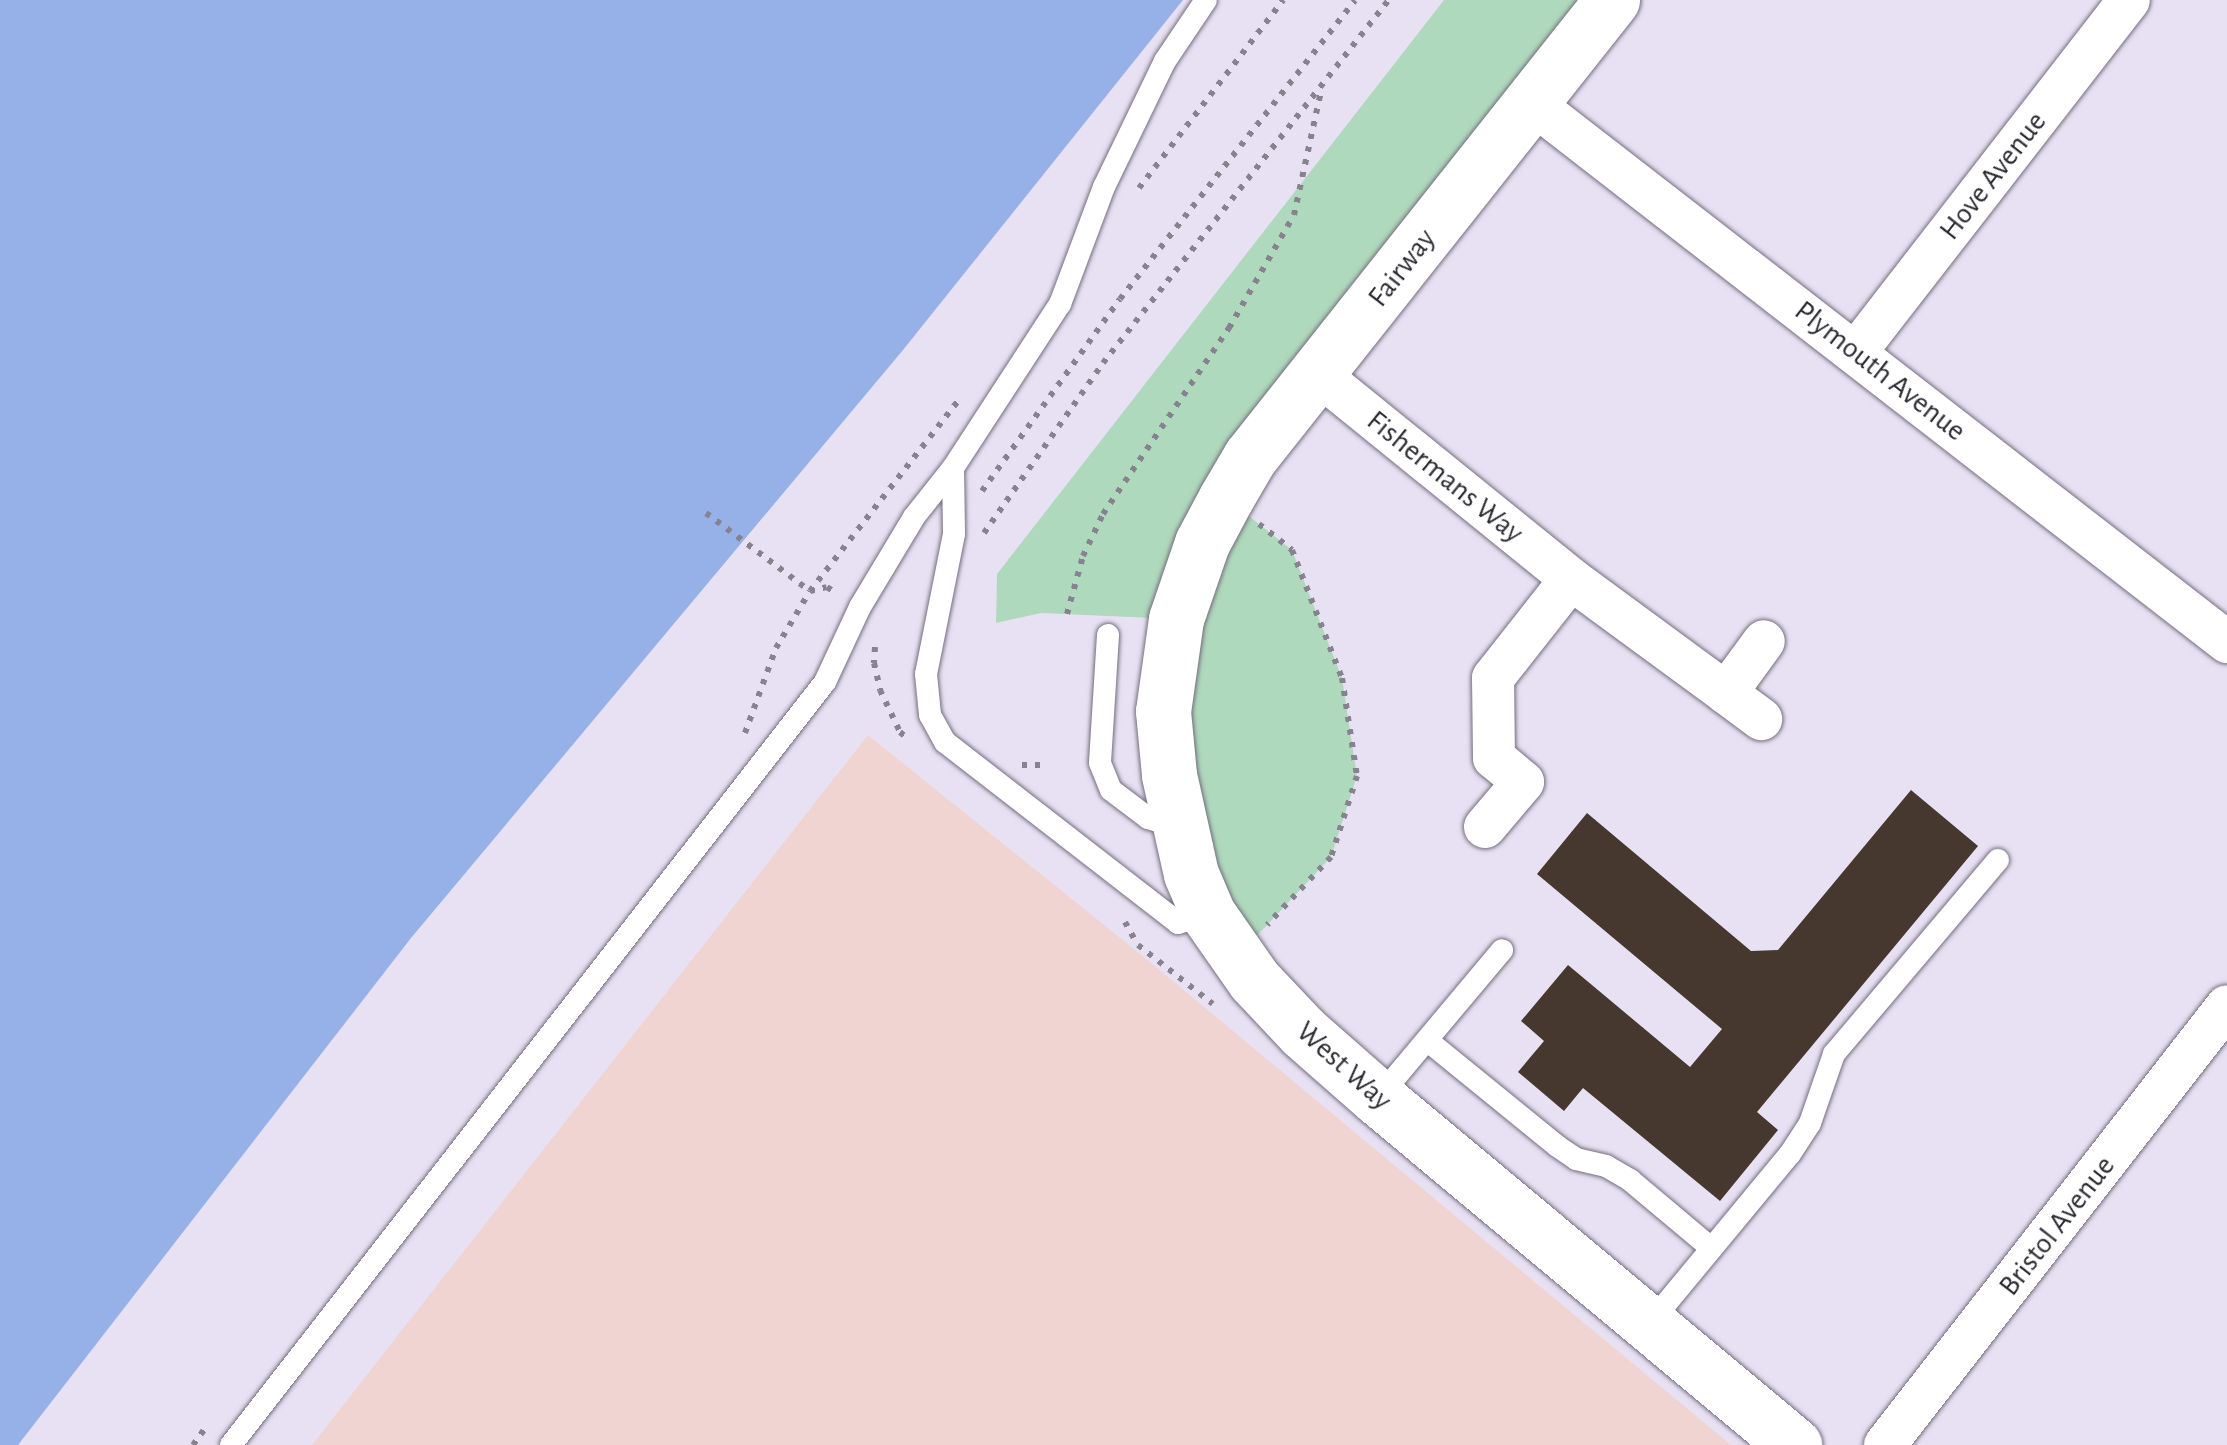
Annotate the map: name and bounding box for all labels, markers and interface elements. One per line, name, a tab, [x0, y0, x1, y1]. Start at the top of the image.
street label: Hove Avenue	[1932, 105, 2054, 247]
street label: Fairway	[1360, 222, 1444, 314]
street label: Plymouth Avenue	[1787, 293, 1973, 449]
street label: Fishermans Way	[1359, 403, 1531, 551]
street label: West Way	[1289, 1014, 1399, 1118]
street label: Bristol Avenue	[1991, 1149, 2123, 1303]

